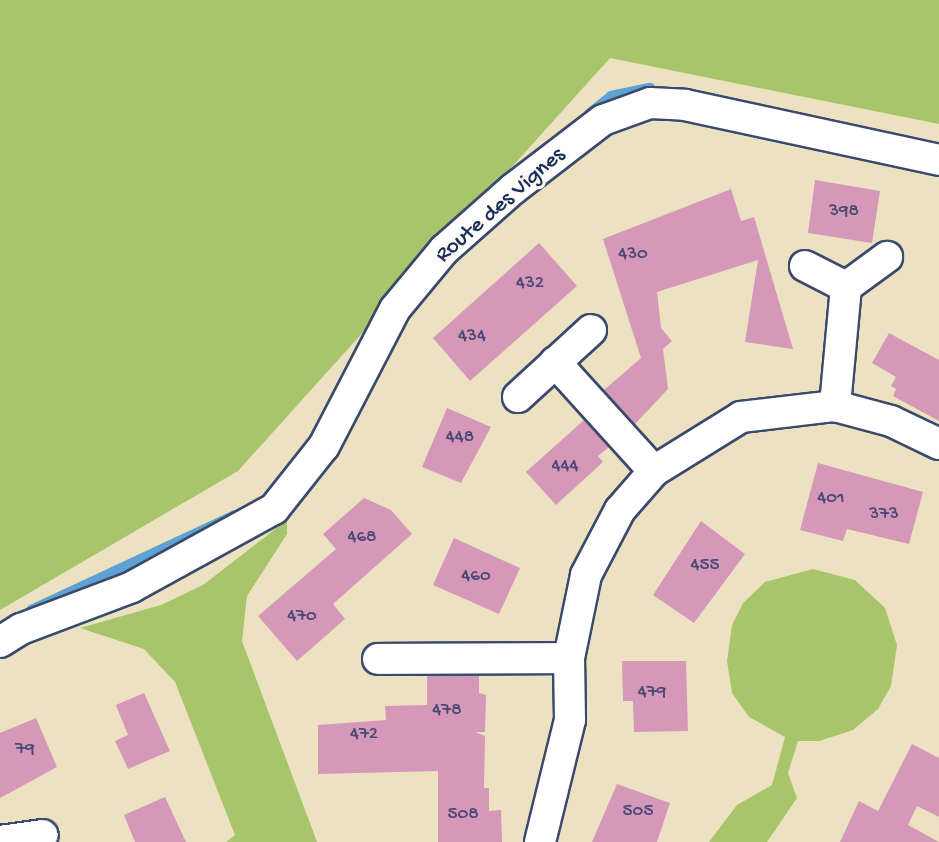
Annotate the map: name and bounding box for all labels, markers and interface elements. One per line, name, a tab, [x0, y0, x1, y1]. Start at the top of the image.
street label: Route des Vignes	[430, 142, 572, 270]
house number: 398	[829, 201, 859, 223]
house number: 430	[618, 244, 648, 266]
house number: 432	[516, 273, 544, 295]
house number: 434	[458, 326, 486, 348]
house number: 448	[446, 427, 474, 449]
house number: 444	[552, 456, 578, 478]
house number: 401	[817, 488, 845, 510]
house number: 373	[869, 504, 899, 526]
house number: 468	[347, 527, 377, 549]
house number: 455	[691, 555, 719, 577]
house number: 460	[461, 566, 491, 588]
house number: 470	[287, 606, 317, 628]
house number: 479	[638, 682, 666, 704]
house number: 478	[432, 700, 462, 722]
house number: 472	[350, 724, 378, 746]
house number: 79	[15, 739, 35, 761]
house number: 505	[623, 801, 653, 823]
house number: 508	[447, 804, 479, 826]

